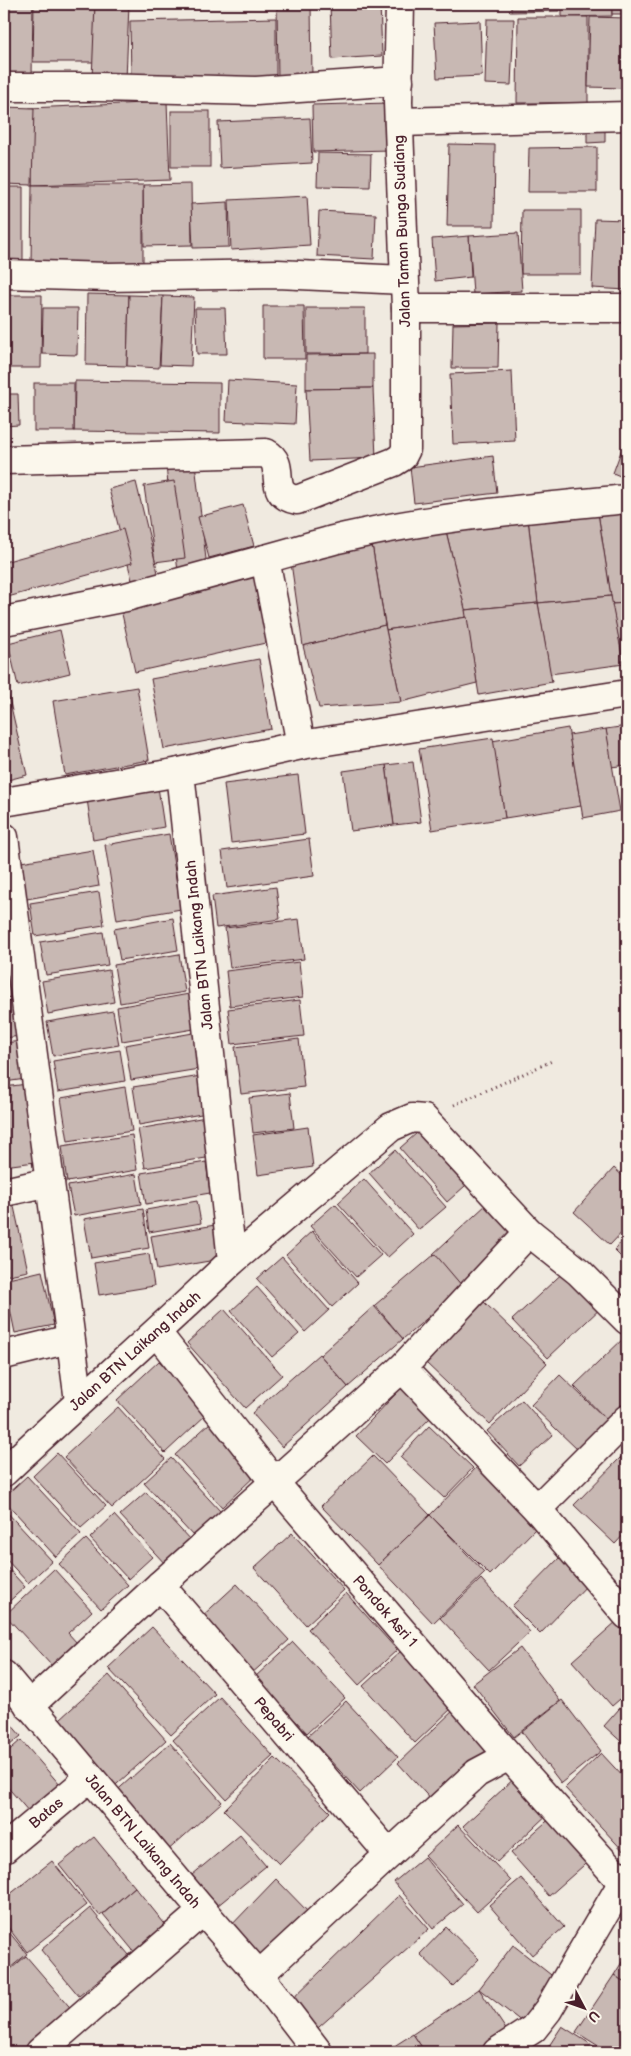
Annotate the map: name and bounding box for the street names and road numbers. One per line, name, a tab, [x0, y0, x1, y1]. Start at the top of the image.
street label: Jalan Taman Bunga Sudiang	[390, 135, 415, 327]
street label: Jalan BTN Laikang Indah	[181, 859, 218, 1031]
street label: Jalan BTN Laikang Indah	[66, 1287, 205, 1415]
street label: Pondok Asri 1	[348, 1571, 421, 1651]
street label: Pepabri	[250, 1693, 298, 1745]
street label: Jalan BTN Laikang Indah	[81, 1770, 205, 1913]
street label: Batas	[25, 1793, 68, 1833]

